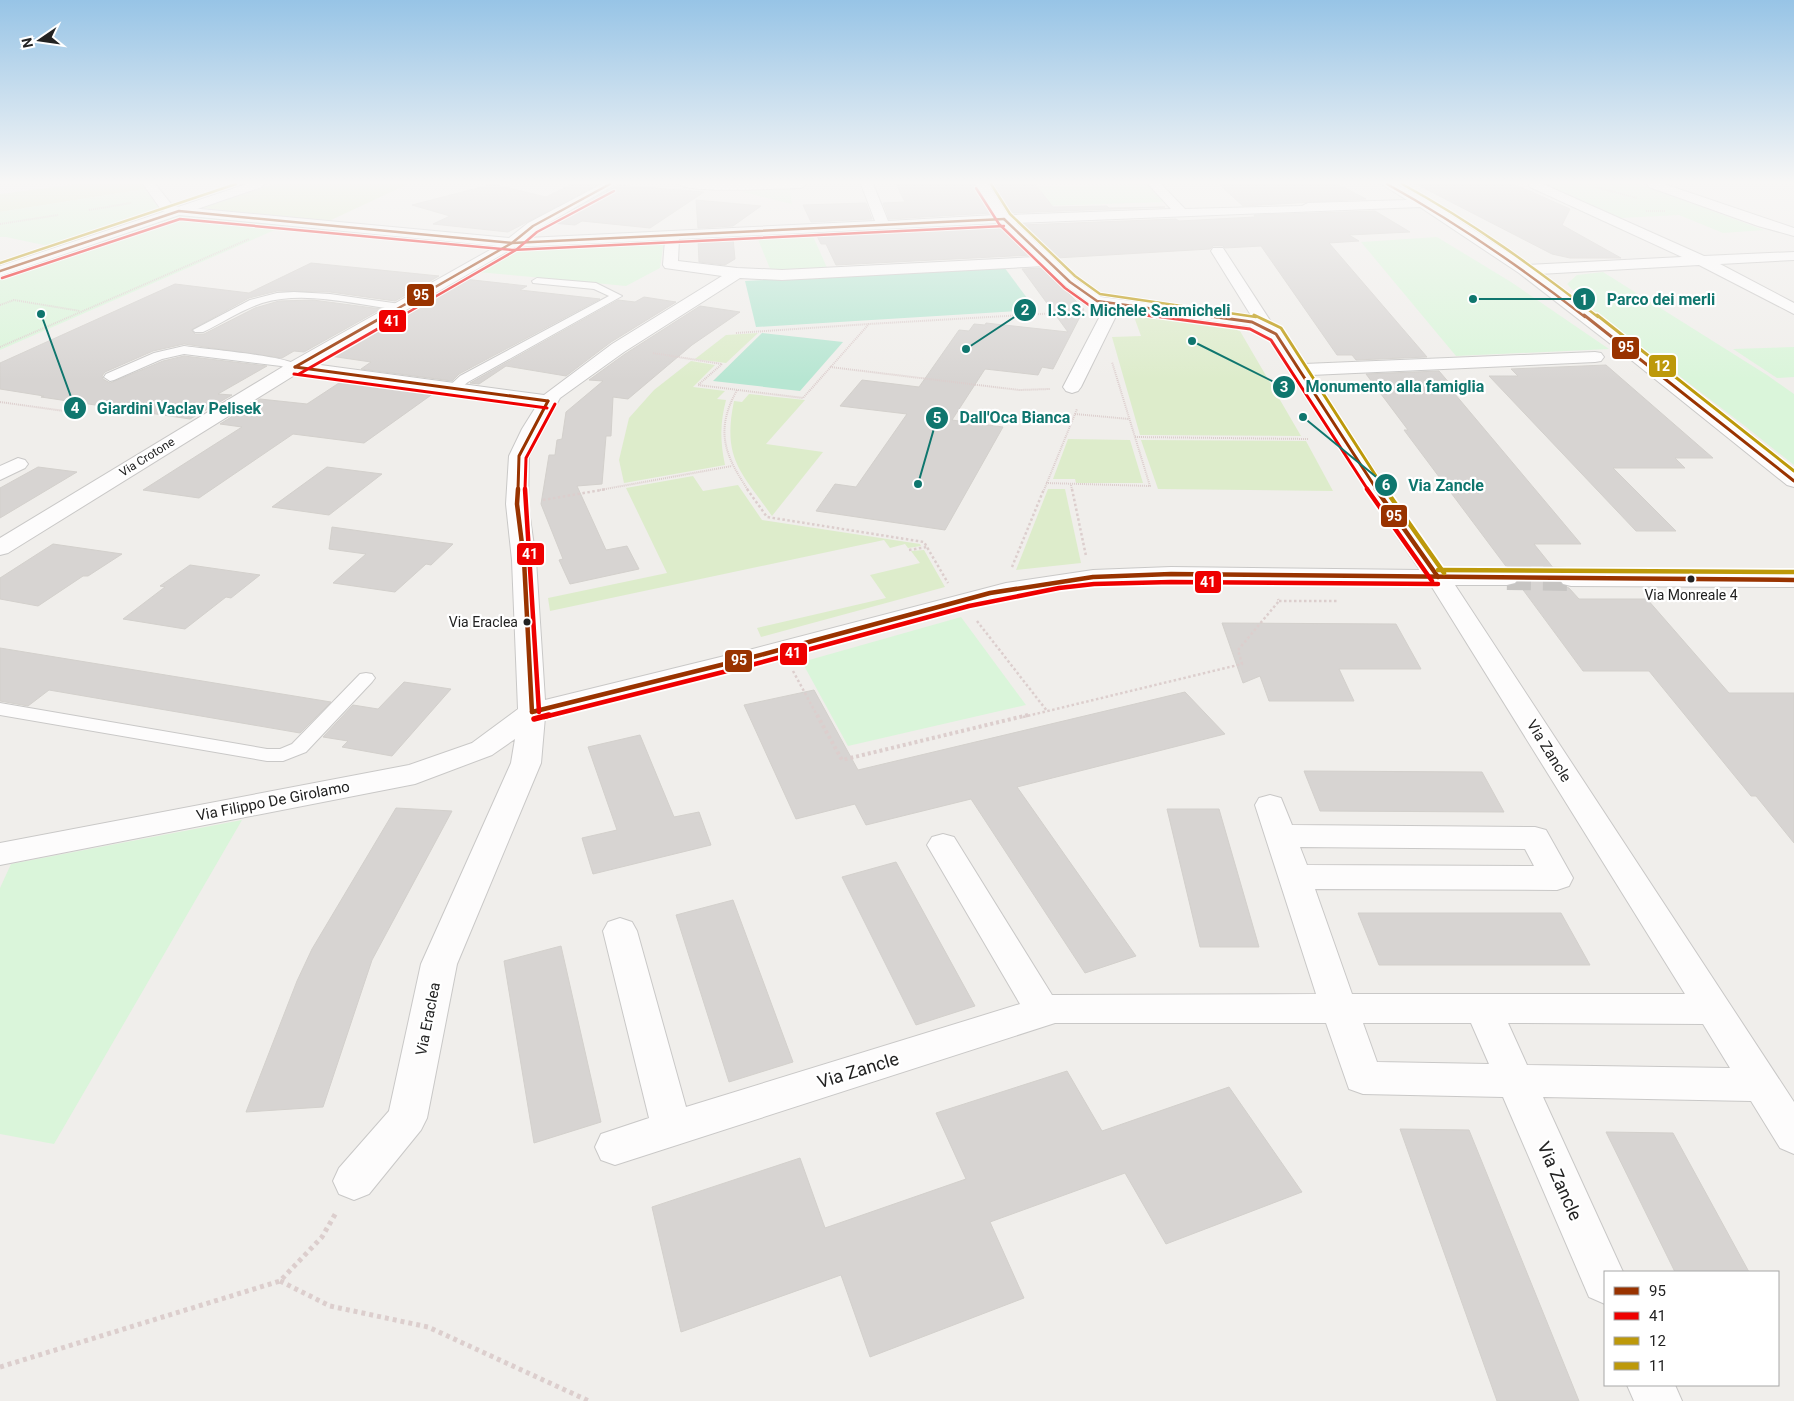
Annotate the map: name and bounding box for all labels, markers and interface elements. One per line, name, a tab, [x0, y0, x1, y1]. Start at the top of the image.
north arrow	[15, 15, 65, 65]
text: N	[18, 36, 36, 50]
line badge: 95	[406, 283, 435, 307]
callout: Parco dei merli	[1572, 284, 1725, 315]
text: 95	[413, 287, 429, 303]
text: Parco dei merli	[1607, 290, 1715, 309]
text: 1	[1580, 291, 1588, 309]
callout: I.S.S. Michele Sanmicheli	[1012, 295, 1241, 326]
text: 2	[1021, 301, 1030, 319]
text: I.S.S. Michele Sanmicheli	[1047, 301, 1231, 320]
line badge: 41	[378, 309, 407, 333]
text: 41	[384, 313, 400, 329]
line badge: 95	[1611, 336, 1640, 360]
text: 95	[1618, 339, 1634, 355]
line badge: 12	[1648, 354, 1677, 378]
text: 12	[1654, 358, 1670, 374]
callout: Monumento alla famiglia	[1271, 371, 1495, 402]
text: Monumento alla famiglia	[1306, 377, 1485, 396]
text: 3	[1280, 378, 1288, 396]
callout: Giardini Vaclav Pelisek	[62, 393, 271, 424]
text: 4	[71, 399, 80, 417]
text: Giardini Vaclav Pelisek	[97, 399, 262, 418]
callout: Dall'Oca Bianca	[924, 402, 1080, 433]
text: Dall'Oca Bianca	[960, 408, 1071, 427]
text: 5	[933, 409, 941, 427]
street label: Via Crotone	[117, 435, 177, 479]
callout: Via Zancle	[1373, 469, 1494, 500]
text: 6	[1382, 476, 1391, 494]
text: Via Zancle	[1408, 476, 1484, 495]
line badge: 95	[1380, 504, 1408, 528]
text: 95	[1386, 508, 1402, 524]
line badge: 41	[516, 542, 545, 566]
text: 41	[522, 546, 538, 562]
line badge: 41	[1194, 570, 1222, 594]
text: 41	[1200, 574, 1216, 590]
marker: Via Monreale 4	[1686, 574, 1696, 584]
place label: Via Monreale 4	[1644, 587, 1738, 603]
place label: Via Eraclea	[449, 614, 518, 630]
marker: Via Eraclea	[522, 617, 532, 627]
line badge: 41	[779, 642, 808, 666]
text: 41	[785, 645, 801, 661]
line badge: 95	[724, 649, 753, 673]
text: 95	[731, 652, 747, 668]
street label: Via Zancle	[1523, 717, 1575, 785]
street label: Via Filippo De Girolamo	[195, 777, 351, 825]
street label: Via Eraclea	[412, 981, 444, 1057]
street label: Via Zancle	[815, 1048, 901, 1092]
street label: Via Zancle	[1533, 1138, 1587, 1224]
legend	[1604, 1271, 1779, 1386]
text: 95	[1649, 1282, 1666, 1300]
text: 41	[1649, 1307, 1666, 1325]
text: 12	[1649, 1332, 1666, 1350]
text: 11	[1649, 1357, 1666, 1375]

